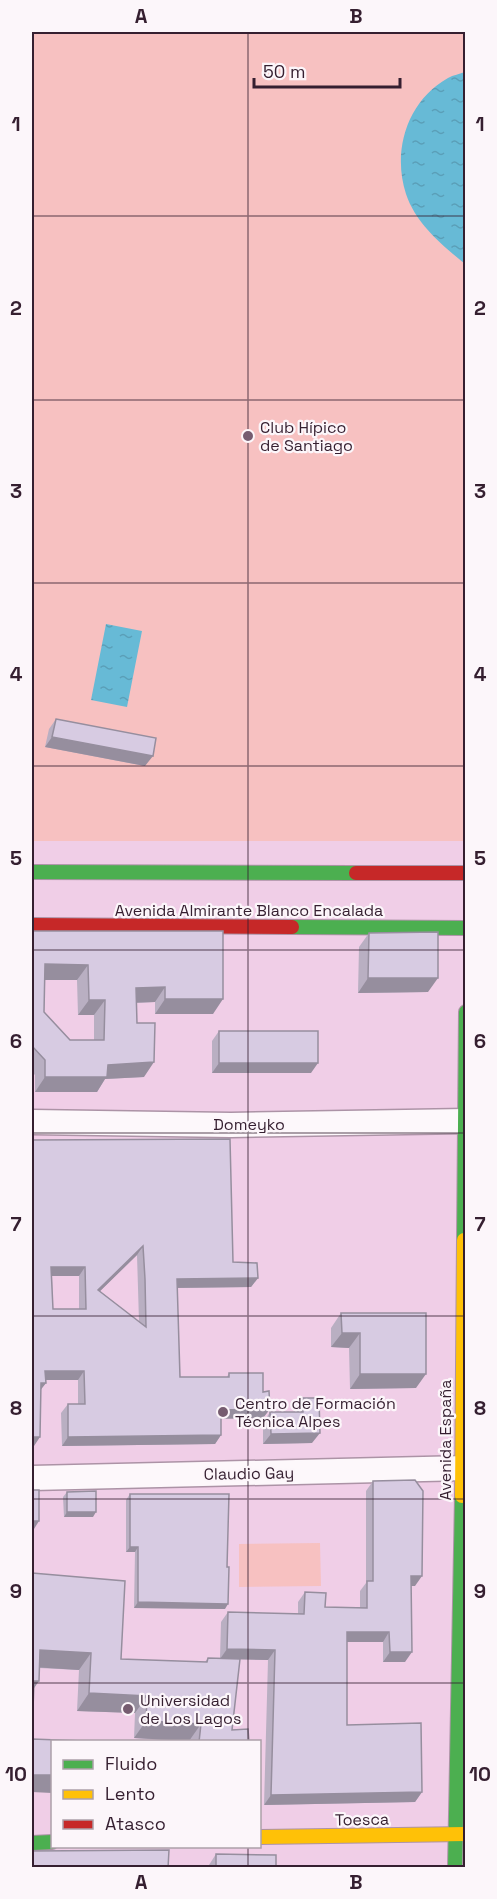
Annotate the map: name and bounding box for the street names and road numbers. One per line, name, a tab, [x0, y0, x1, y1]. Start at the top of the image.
street label: Avenida Almirante Blanco Encalada	[115, 900, 383, 921]
street label: Domeyko	[213, 1114, 285, 1135]
street label: Avenida España	[435, 1380, 456, 1500]
street label: Claudio Gay	[204, 1462, 294, 1485]
street label: Toesca	[335, 1809, 389, 1830]

